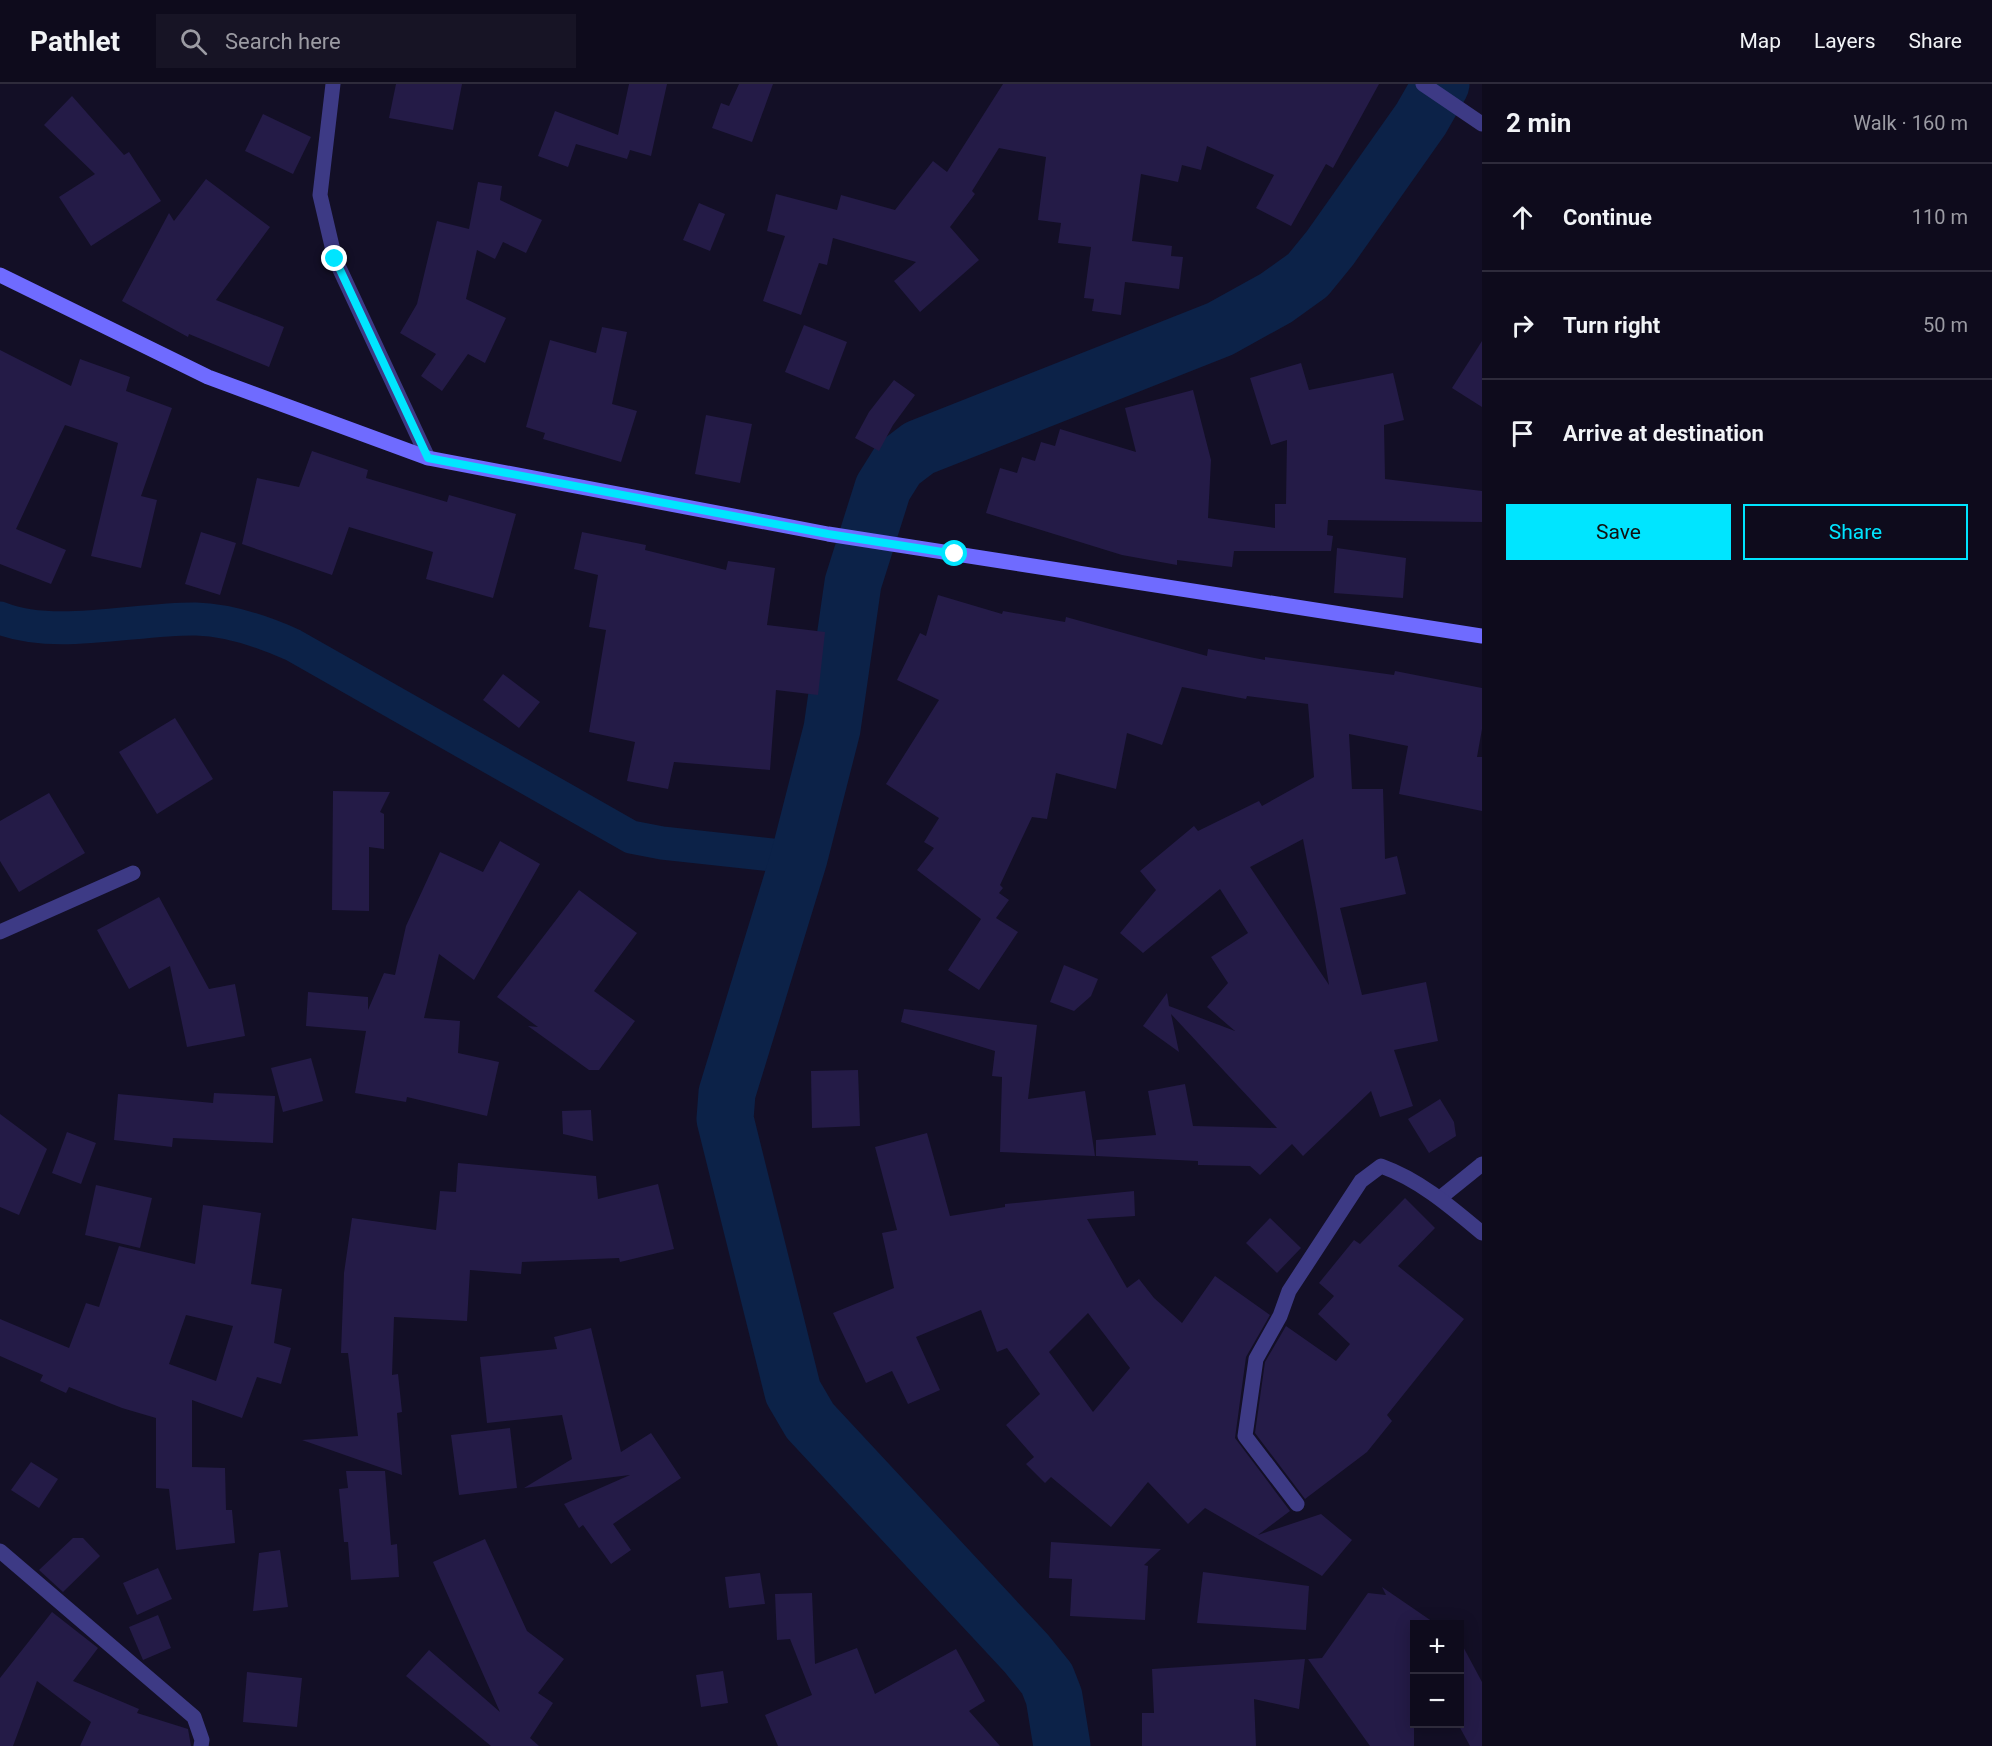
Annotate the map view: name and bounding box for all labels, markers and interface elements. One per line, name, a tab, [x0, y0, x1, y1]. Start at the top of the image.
search box	[156, 14, 576, 68]
text: Pathlet	[30, 25, 120, 58]
icon: search	[177, 25, 210, 58]
text: Search here	[225, 29, 341, 54]
text: Map	[1739, 29, 1781, 53]
text: Layers	[1814, 29, 1875, 53]
text: Share	[1908, 29, 1962, 53]
text: 2 min	[1506, 108, 1571, 138]
text: Walk · 160 m	[1853, 111, 1968, 135]
icon: ahead	[1506, 201, 1539, 234]
text: Continue	[1563, 205, 1652, 230]
text: 110 m	[1912, 205, 1968, 229]
route end	[321, 245, 347, 271]
icon: right	[1506, 309, 1539, 342]
text: Turn right	[1563, 313, 1660, 338]
text: 50 m	[1923, 313, 1968, 337]
icon: arrive	[1506, 417, 1539, 450]
text: Arrive at destination	[1563, 421, 1764, 446]
button: Save	[1506, 504, 1731, 560]
button: Share	[1743, 504, 1968, 560]
route start	[941, 540, 967, 566]
map controls	[1410, 1620, 1464, 1728]
button: +	[1410, 1620, 1464, 1674]
button: −	[1410, 1674, 1464, 1728]

